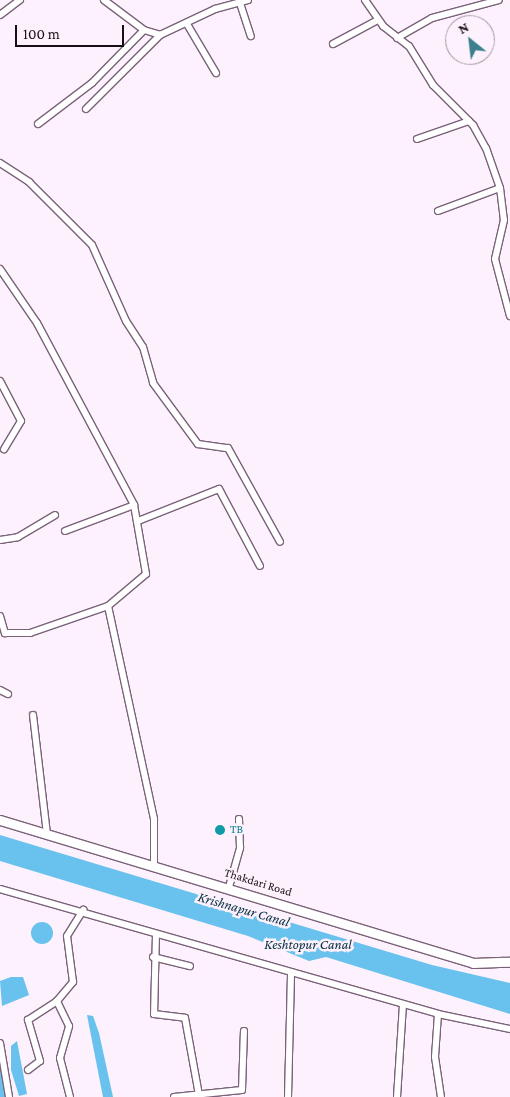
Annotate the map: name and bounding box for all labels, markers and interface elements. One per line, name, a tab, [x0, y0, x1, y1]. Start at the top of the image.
scale bar	[18, 15, 126, 47]
north arrow	[445, 15, 495, 65]
text: N	[455, 18, 471, 37]
text: 100 m	[23, 26, 60, 42]
place label: TB	[230, 823, 243, 837]
marker: TB	[214, 824, 226, 836]
street label: Thakdari Road	[222, 866, 294, 900]
water label: Krishnapur Canal	[196, 888, 292, 930]
water label: Keshtopur Canal	[264, 936, 352, 952]

